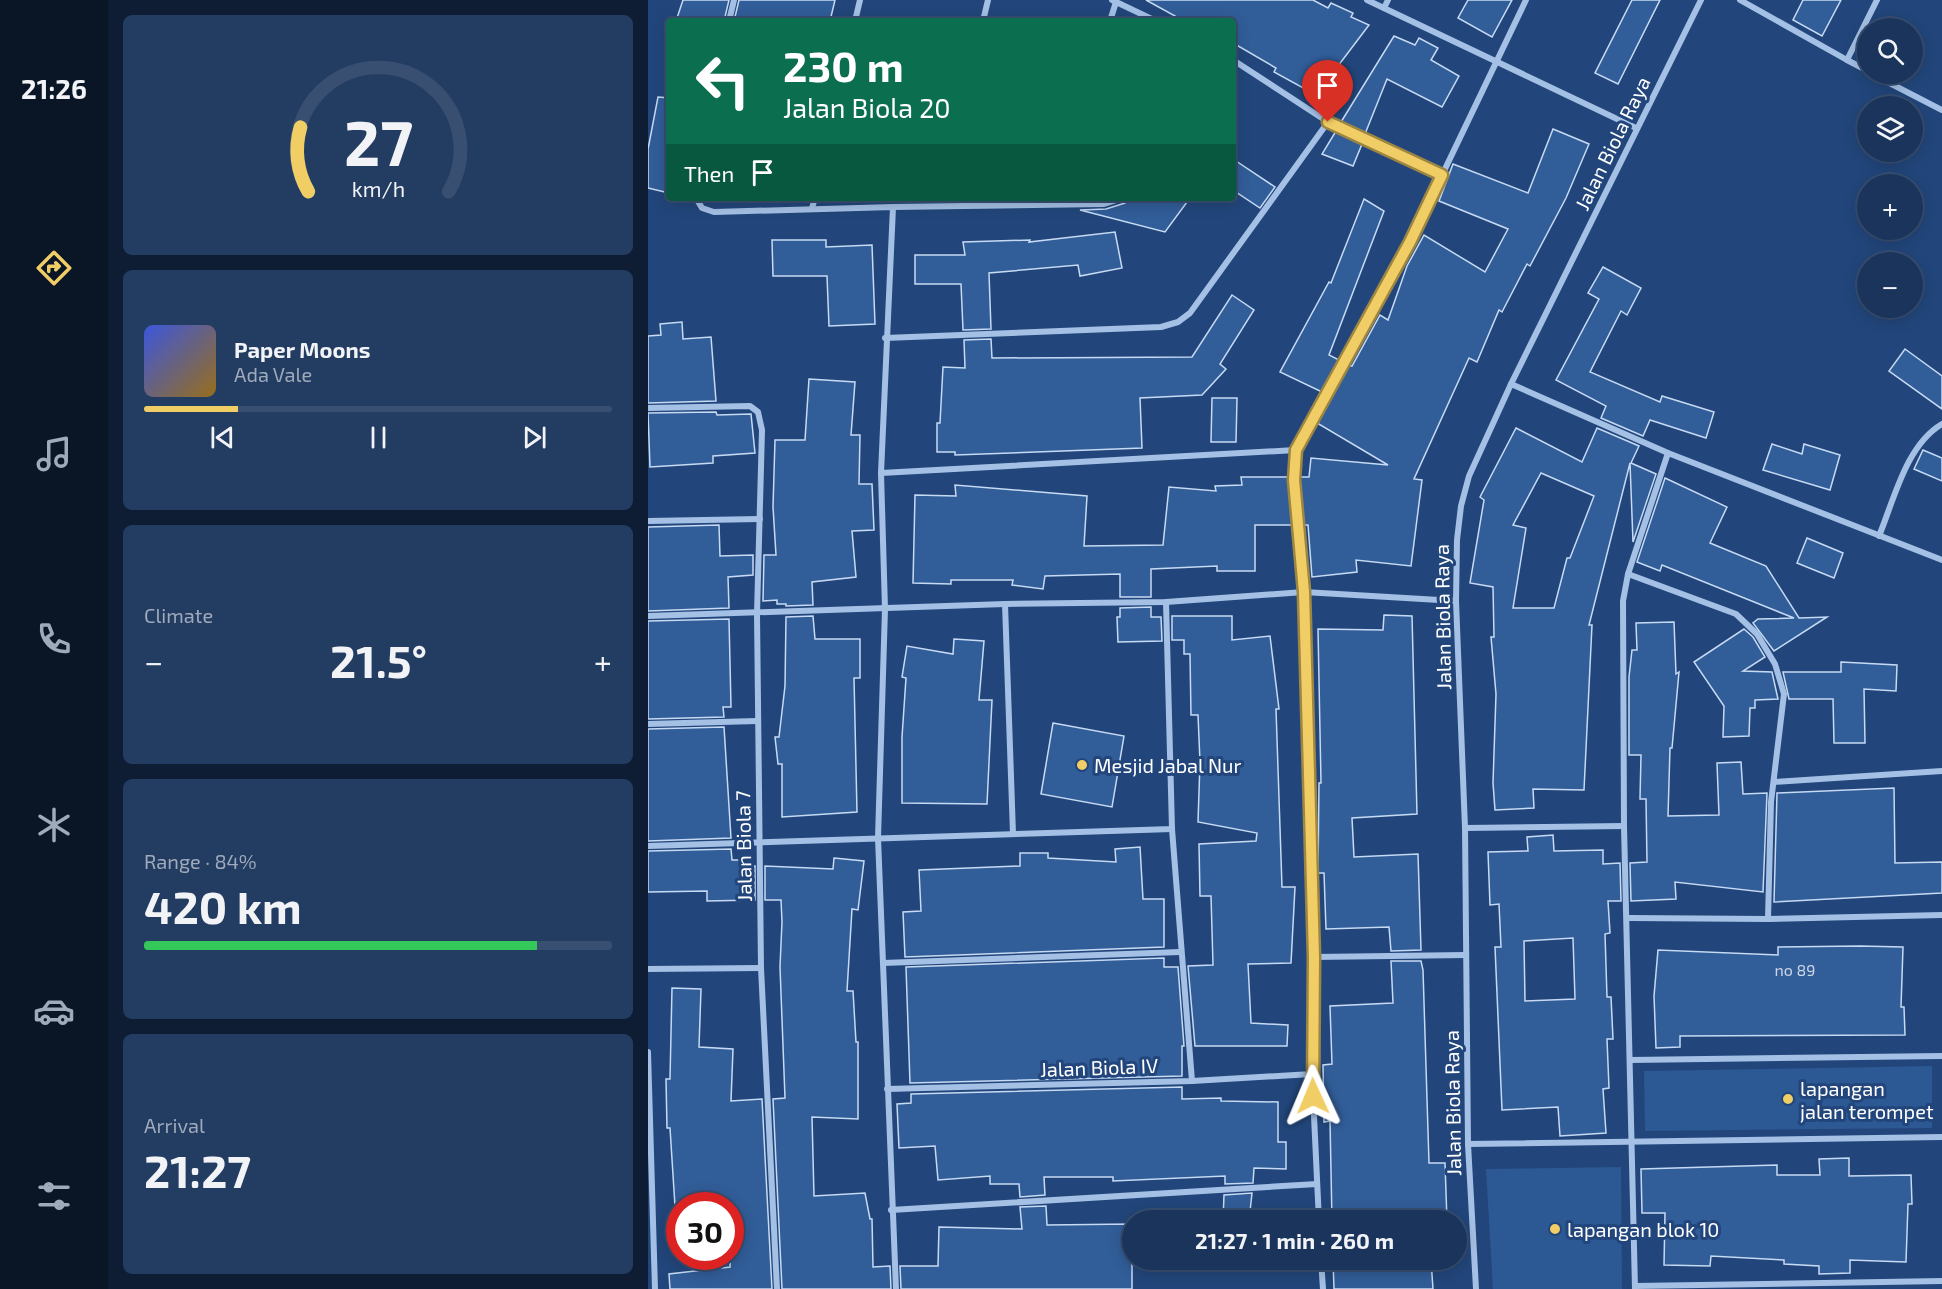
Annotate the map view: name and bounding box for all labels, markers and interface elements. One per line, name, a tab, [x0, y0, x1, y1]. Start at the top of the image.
map controls	[1857, 18, 1923, 318]
button: search	[1857, 18, 1923, 84]
text: 230 m	[783, 40, 904, 90]
icon: left	[684, 42, 762, 120]
pin	[1302, 60, 1353, 122]
icon: arrive	[1311, 69, 1344, 102]
text: 21:26	[21, 72, 87, 104]
street label: Jalan Biola Raya	[1569, 72, 1655, 214]
text: Jalan Biola 20	[783, 91, 951, 123]
button: layers	[1857, 96, 1923, 162]
text: 27	[343, 104, 413, 179]
icon: arrive	[746, 156, 779, 189]
text: Then	[684, 160, 734, 186]
button: +	[1857, 174, 1923, 240]
text: km/h	[351, 176, 405, 201]
icon: directions	[33, 247, 75, 289]
button: −	[1857, 252, 1923, 318]
text: Paper Moons	[234, 336, 370, 362]
text: Ada Vale	[234, 362, 312, 386]
icon: previous	[206, 421, 239, 454]
icon: pause	[362, 421, 395, 454]
icon: next	[518, 421, 551, 454]
icon: music	[33, 433, 75, 475]
street label: Jalan Biola Raya	[1429, 544, 1455, 690]
text: Climate	[144, 603, 213, 627]
icon: phone	[33, 618, 75, 660]
text: 21.5°	[330, 633, 427, 687]
text: −	[144, 641, 163, 681]
text: +	[594, 641, 612, 681]
place label: Mesjid Jabal Nur	[1094, 753, 1242, 777]
marker: Mesjid Jabal Nur	[1075, 758, 1089, 772]
street label: Jalan Biola 7	[730, 790, 756, 902]
icon: climate	[33, 804, 75, 846]
text: Range · 84%	[144, 849, 257, 873]
text: 420 km	[144, 879, 302, 933]
house number: no 89	[1775, 960, 1815, 979]
icon: car	[33, 990, 75, 1032]
street label: Jalan Biola Raya	[1439, 1030, 1465, 1176]
street label: Jalan Biola IV	[1039, 1053, 1159, 1081]
position arrow	[1281, 1064, 1345, 1128]
place label: lapangan jalan terompet	[1800, 1076, 1934, 1123]
marker: lapangan jalan terompet	[1781, 1092, 1795, 1106]
text: Arrival	[144, 1113, 205, 1137]
text: 21:27	[144, 1143, 251, 1197]
icon: filters	[33, 1175, 75, 1217]
speed limit sign: 30	[666, 1192, 744, 1270]
place label: lapangan blok 10	[1567, 1217, 1719, 1241]
marker: lapangan blok 10	[1548, 1222, 1562, 1236]
text: 21:27 · 1 min · 260 m	[1195, 1227, 1394, 1253]

